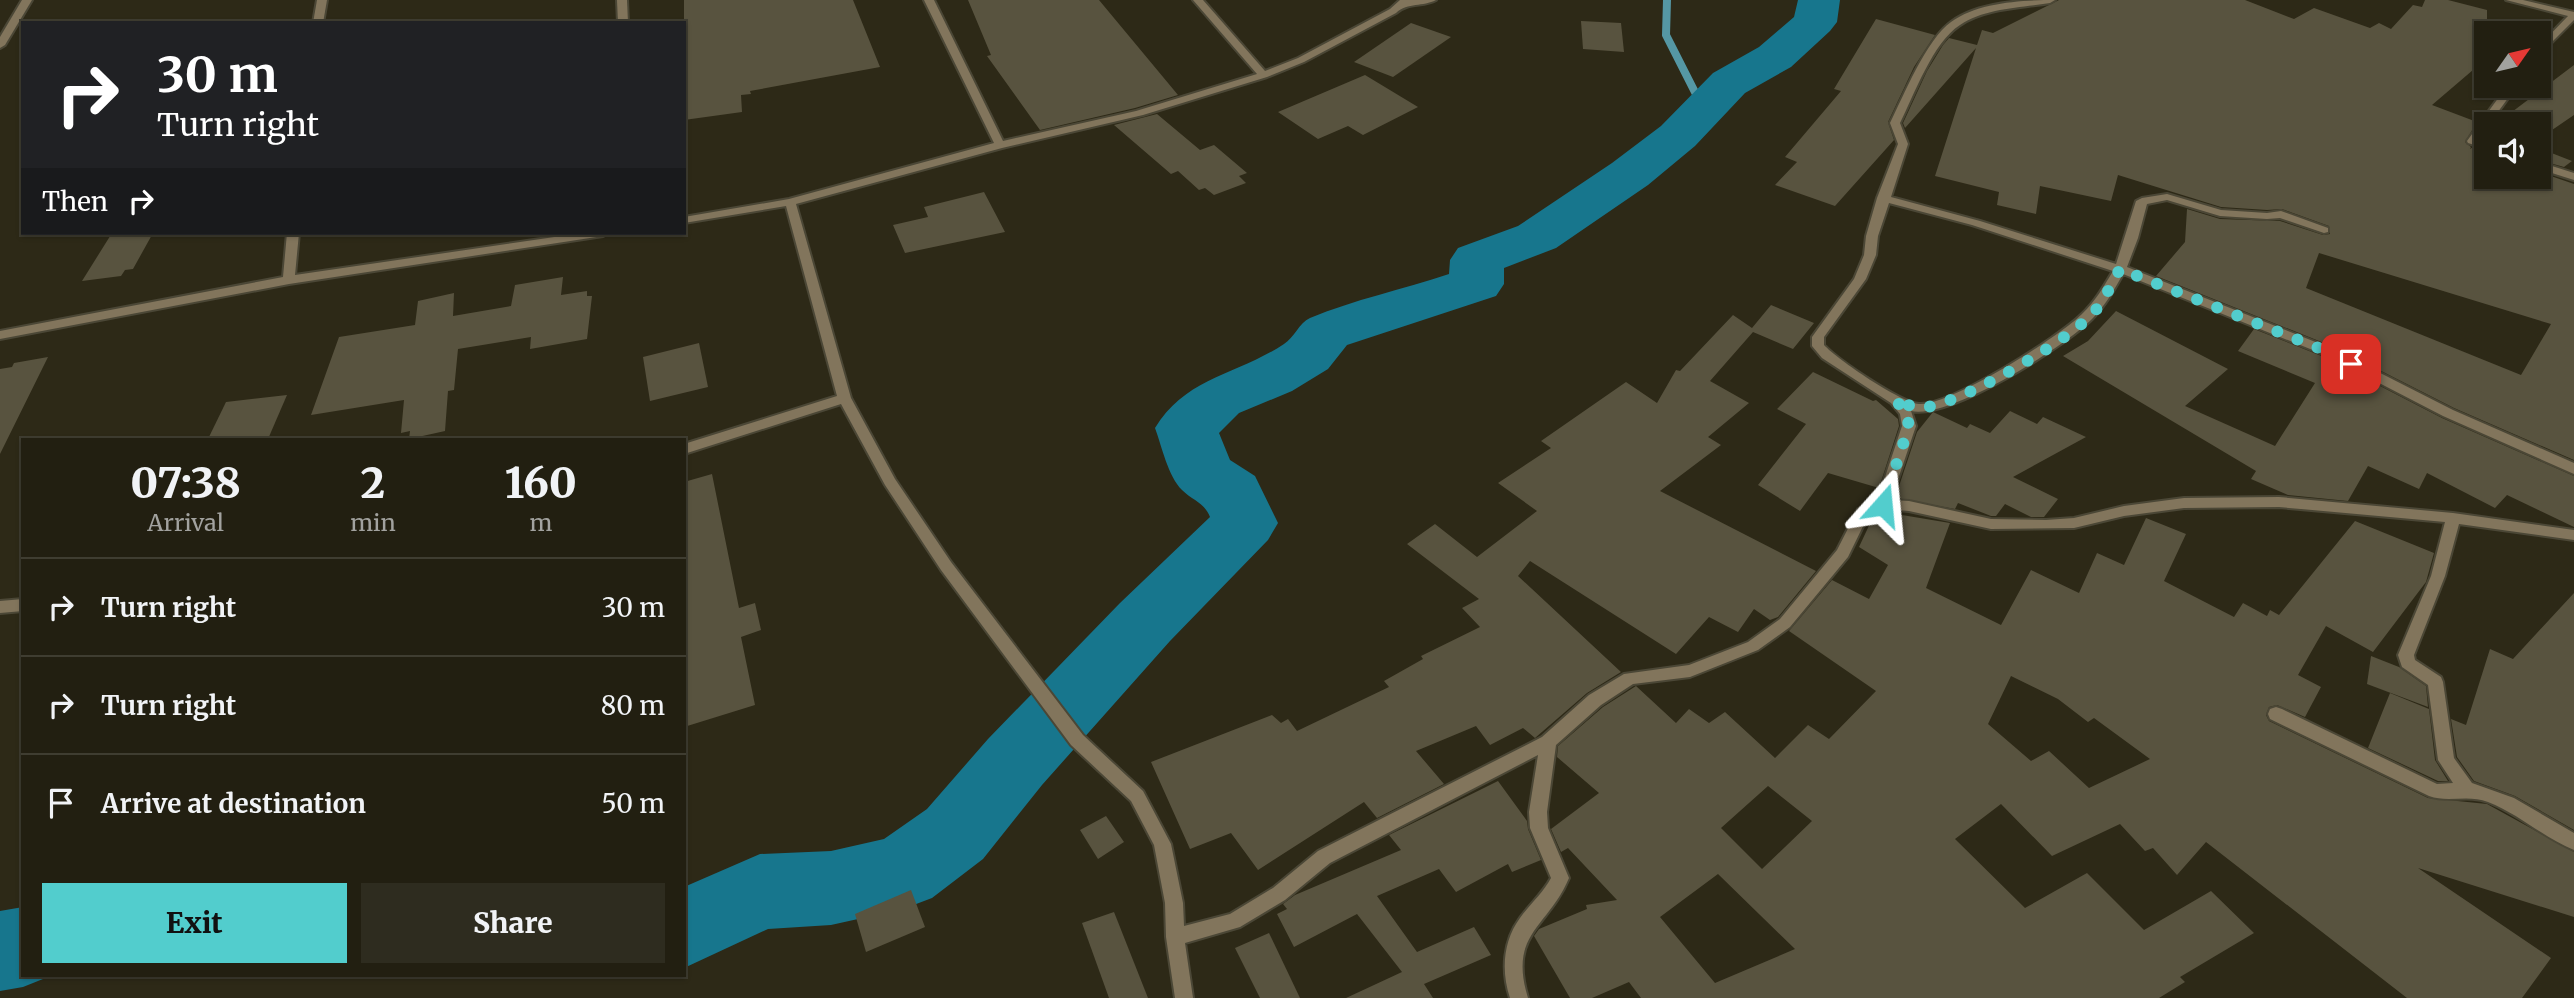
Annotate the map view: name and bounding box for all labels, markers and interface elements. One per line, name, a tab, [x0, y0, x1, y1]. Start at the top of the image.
north arrow	[2474, 21, 2552, 98]
map controls	[2474, 21, 2551, 189]
text: 30 m	[157, 44, 278, 105]
icon: right	[42, 49, 133, 140]
text: Turn right	[157, 105, 319, 145]
button: sound	[2474, 112, 2551, 189]
icon: right	[122, 182, 160, 220]
text: Then	[42, 185, 108, 218]
pin	[2321, 334, 2381, 394]
icon: arrive	[2332, 345, 2370, 383]
text: 07:38	[130, 457, 241, 509]
text: 2	[361, 457, 385, 509]
text: 160	[505, 457, 577, 509]
position arrow	[1846, 468, 1920, 542]
text: Arrival	[147, 508, 224, 537]
text: min	[350, 508, 396, 537]
text: m	[529, 508, 552, 537]
icon: right	[42, 588, 80, 626]
text: Turn right	[101, 591, 236, 624]
text: 30 m	[602, 591, 665, 624]
icon: right	[42, 686, 80, 724]
text: Turn right	[101, 689, 236, 722]
text: 80 m	[601, 689, 665, 722]
icon: arrive	[42, 784, 80, 822]
text: Arrive at destination	[101, 787, 366, 820]
text: 50 m	[601, 787, 665, 820]
button: Exit	[42, 883, 347, 963]
button: Share	[361, 883, 665, 963]

